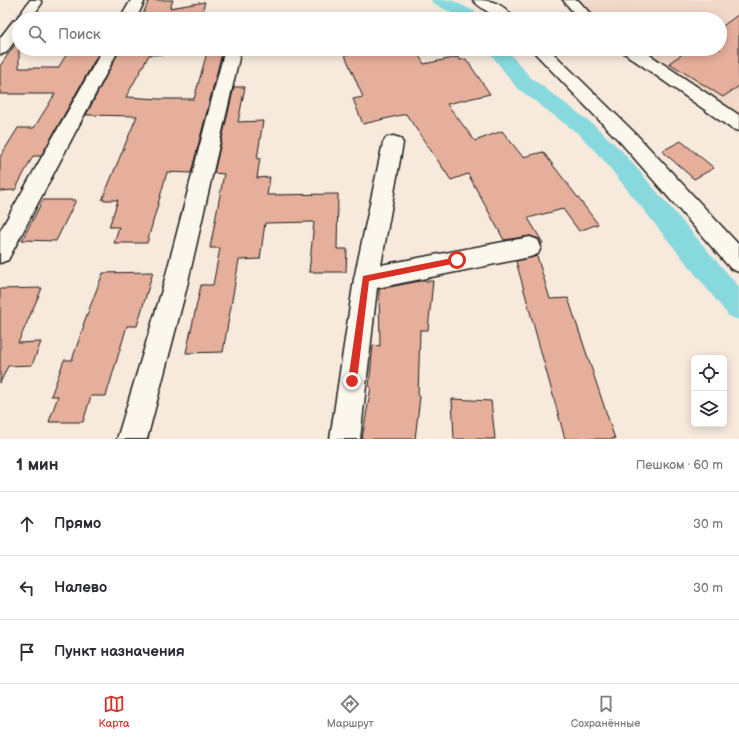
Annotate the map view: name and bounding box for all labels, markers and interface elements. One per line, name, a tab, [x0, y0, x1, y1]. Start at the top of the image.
search box	[12, 12, 727, 56]
icon: search	[26, 23, 48, 45]
text: Поиск	[58, 25, 101, 44]
route start	[448, 251, 466, 269]
map controls	[691, 355, 727, 427]
button: locate	[691, 355, 727, 391]
route end	[343, 372, 361, 390]
button: layers	[691, 391, 727, 427]
text: 1 мин	[16, 455, 58, 475]
text: Пешком · 60 m	[636, 457, 723, 473]
icon: ahead	[16, 513, 38, 535]
text: Прямо	[54, 514, 101, 533]
text: 30 m	[693, 516, 723, 532]
icon: left	[16, 577, 38, 599]
text: Налево	[54, 578, 107, 597]
text: 30 m	[693, 580, 723, 596]
icon: arrive	[16, 641, 38, 663]
text: Пункт назначения	[54, 642, 185, 661]
tab: Карта	[99, 693, 130, 730]
tab: Маршрут	[327, 693, 374, 730]
tab: Сохранённые	[571, 693, 640, 730]

